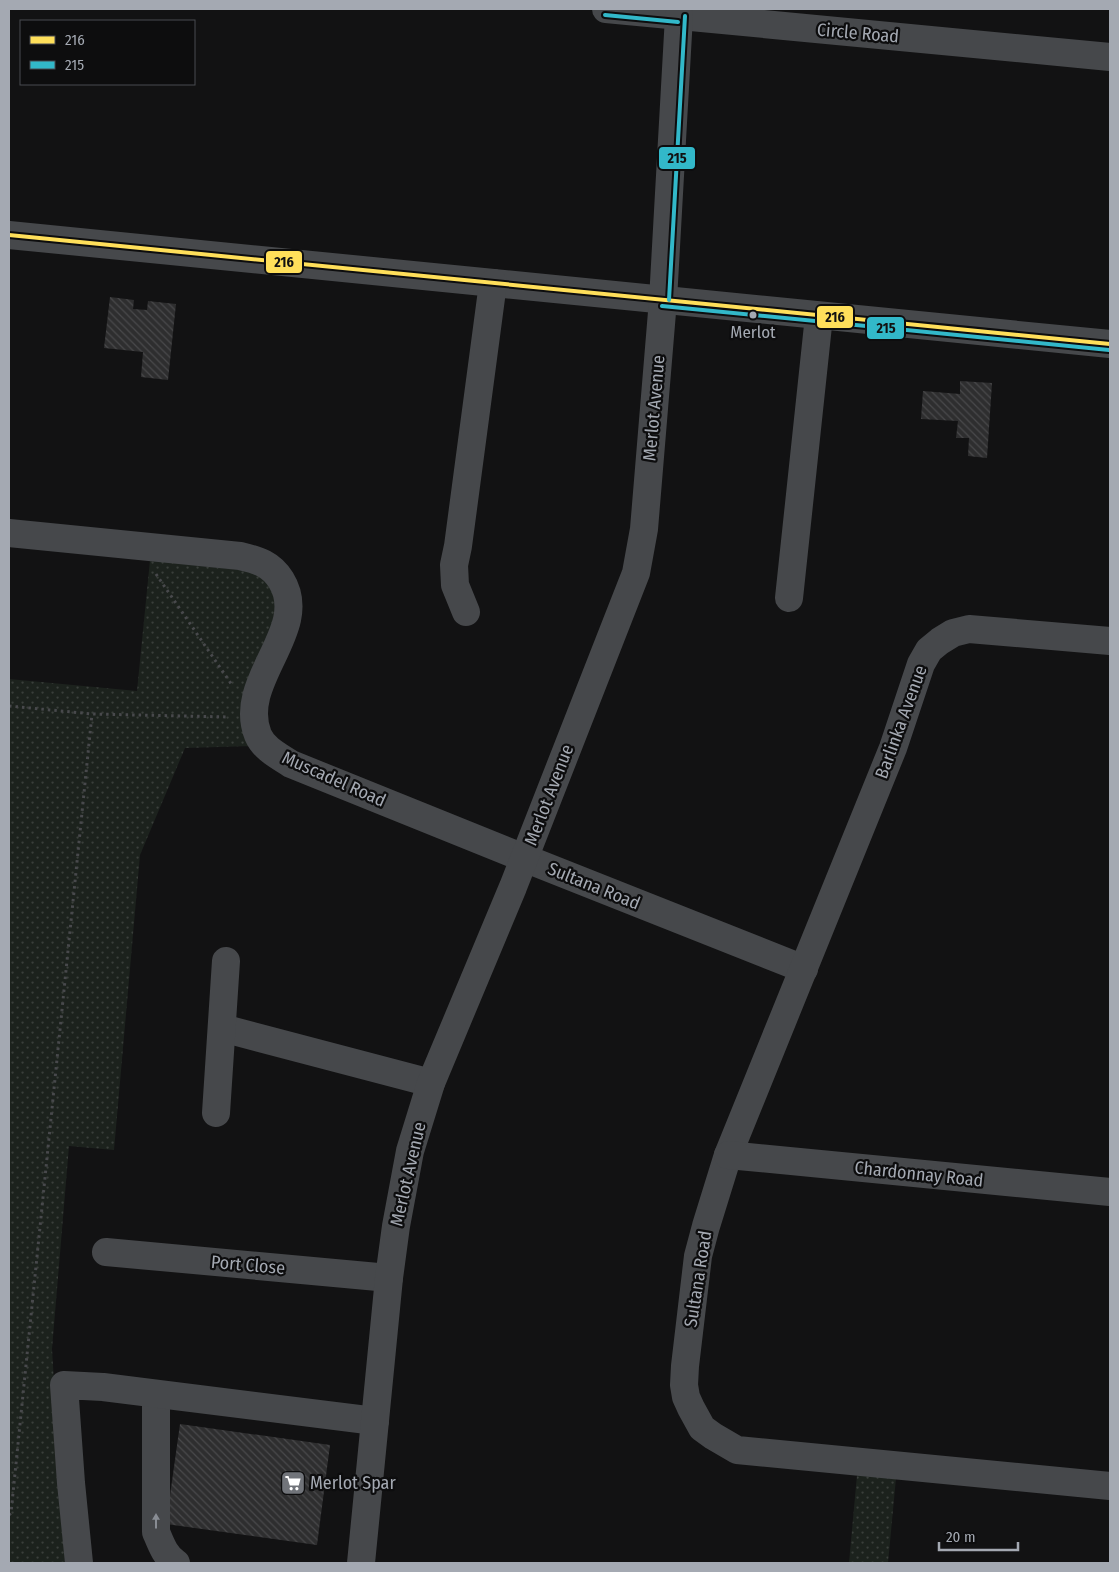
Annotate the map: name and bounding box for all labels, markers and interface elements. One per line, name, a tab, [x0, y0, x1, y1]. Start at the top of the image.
street label: Circle Road	[816, 18, 900, 48]
legend	[20, 20, 195, 85]
text: 216	[65, 31, 85, 49]
text: 215	[65, 56, 84, 74]
line badge: 215	[658, 146, 696, 170]
text: 215	[666, 150, 687, 167]
line badge: 216	[265, 250, 303, 274]
text: 216	[273, 254, 294, 271]
line badge: 216	[816, 305, 854, 329]
text: 216	[824, 309, 845, 326]
marker: Merlot	[748, 310, 758, 320]
line badge: 215	[866, 316, 905, 340]
text: 215	[875, 320, 896, 337]
place label: Merlot	[730, 322, 776, 343]
street label: Merlot Avenue	[638, 354, 670, 462]
street label: Barlinka Avenue	[870, 662, 932, 782]
street label: Merlot Avenue	[520, 741, 578, 849]
street label: Muscadel Road	[279, 746, 389, 812]
street label: Sultana Road	[545, 858, 643, 914]
street label: Merlot Avenue	[385, 1120, 431, 1228]
street label: Chardonnay Road	[854, 1156, 984, 1192]
street label: Sultana Road	[680, 1229, 716, 1329]
street label: Port Close	[210, 1251, 286, 1279]
supermarket icon: Merlot Spar	[280, 1470, 306, 1496]
place label: Merlot Spar	[310, 1472, 396, 1494]
one-way arrow	[152, 1513, 160, 1529]
scale bar	[939, 1520, 1018, 1552]
text: 20 m	[946, 1528, 976, 1546]

